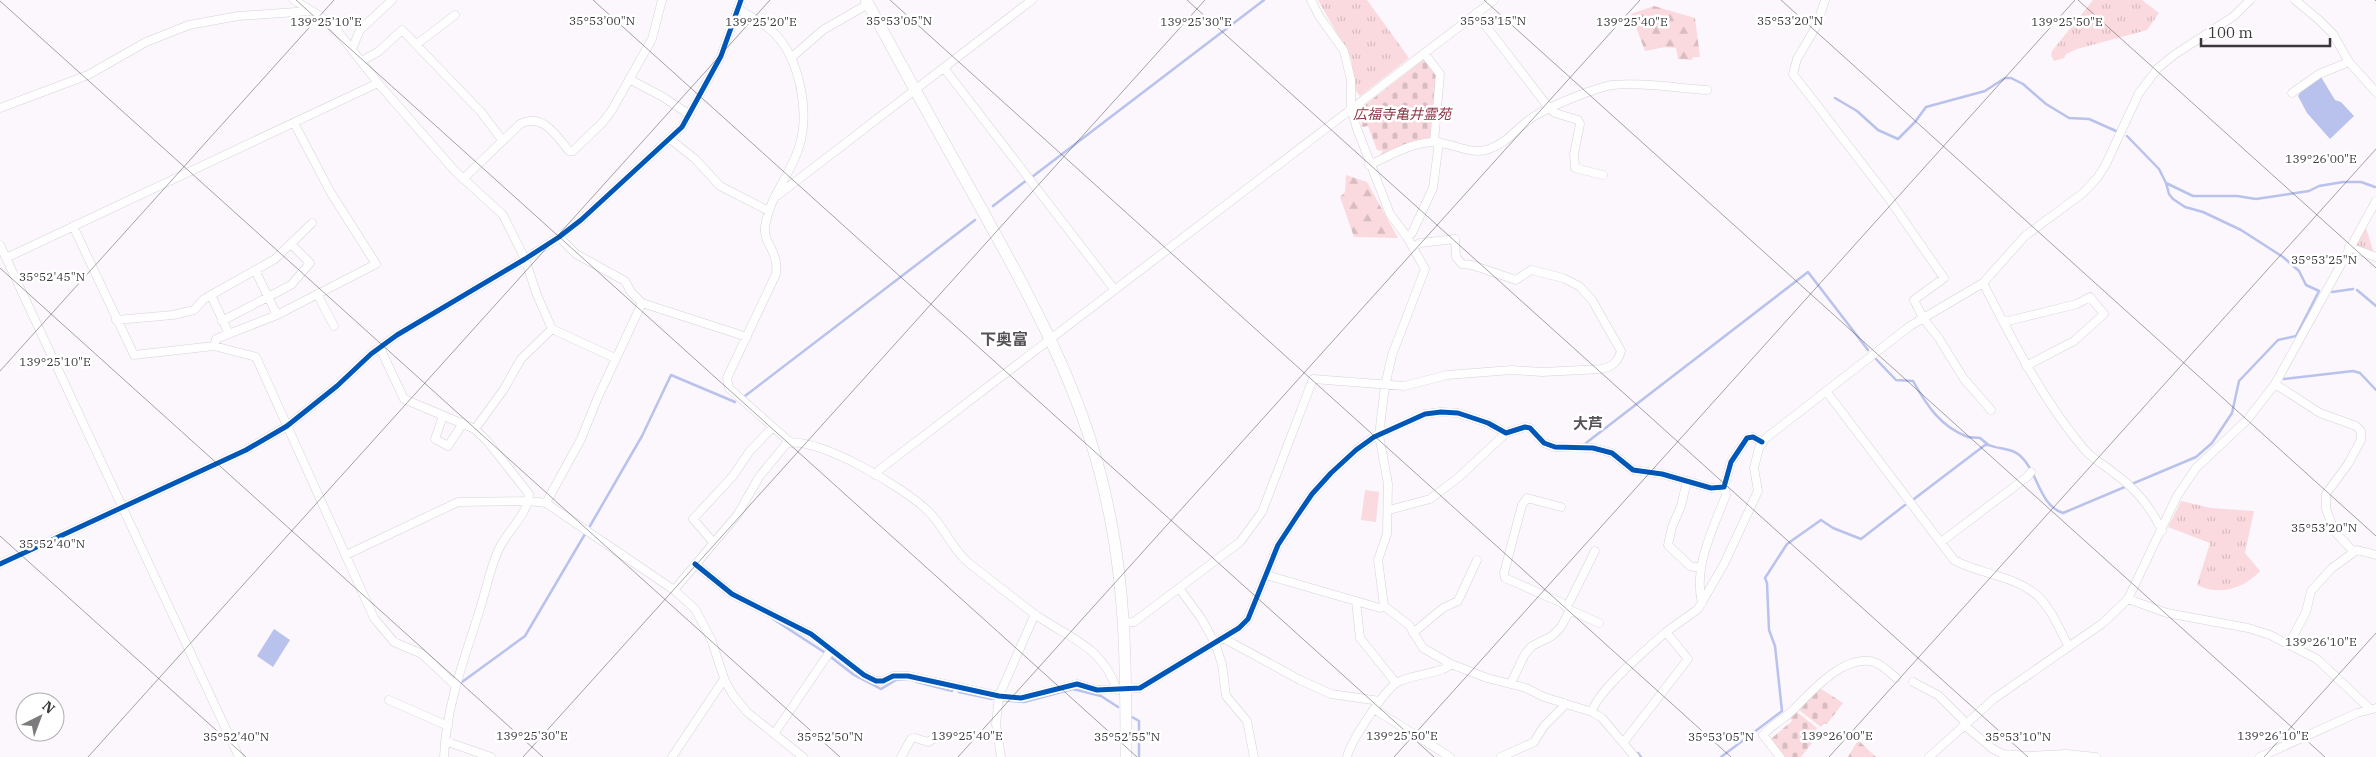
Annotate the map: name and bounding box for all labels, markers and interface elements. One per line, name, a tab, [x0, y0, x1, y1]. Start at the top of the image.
text: 35°53'00"N	[569, 13, 635, 28]
text: 35°53'05"N	[866, 13, 932, 28]
text: 35°53'15"N	[1460, 13, 1526, 28]
text: 35°53'20"N	[1757, 13, 1823, 28]
text: 139°25'10"E	[290, 14, 362, 29]
text: 139°25'20"E	[725, 14, 797, 29]
text: 139°25'30"E	[1160, 14, 1232, 29]
text: 139°25'40"E	[1596, 14, 1668, 29]
text: 139°25'50"E	[2031, 14, 2103, 29]
scale bar	[2201, 15, 2330, 47]
text: 100 m	[2208, 23, 2253, 42]
park label: 広福寺亀井霊苑	[1353, 105, 1453, 123]
text: 139°26'00"E	[2285, 151, 2357, 166]
text: 35°53'25"N	[2291, 252, 2357, 267]
text: 35°52'45"N	[19, 269, 85, 284]
district label: 下奥富	[980, 329, 1028, 349]
text: 139°25'10"E	[19, 354, 91, 369]
district label: 大芦	[1573, 414, 1603, 433]
text: 35°53'20"N	[2291, 520, 2357, 535]
text: 35°52'40"N	[19, 536, 85, 551]
text: 139°26'10"E	[2285, 634, 2357, 649]
north arrow	[15, 692, 65, 742]
text: N	[39, 697, 59, 718]
text: 139°25'30"E	[496, 728, 568, 743]
text: 139°25'40"E	[931, 728, 1003, 743]
text: 139°25'50"E	[1366, 728, 1438, 743]
text: 139°26'00"E	[1801, 728, 1873, 743]
text: 139°26'10"E	[2237, 728, 2309, 743]
text: 35°52'40"N	[203, 729, 269, 744]
text: 35°52'50"N	[797, 729, 863, 744]
text: 35°52'55"N	[1094, 729, 1160, 744]
text: 35°53'05"N	[1688, 729, 1754, 744]
text: 35°53'10"N	[1985, 729, 2051, 744]

